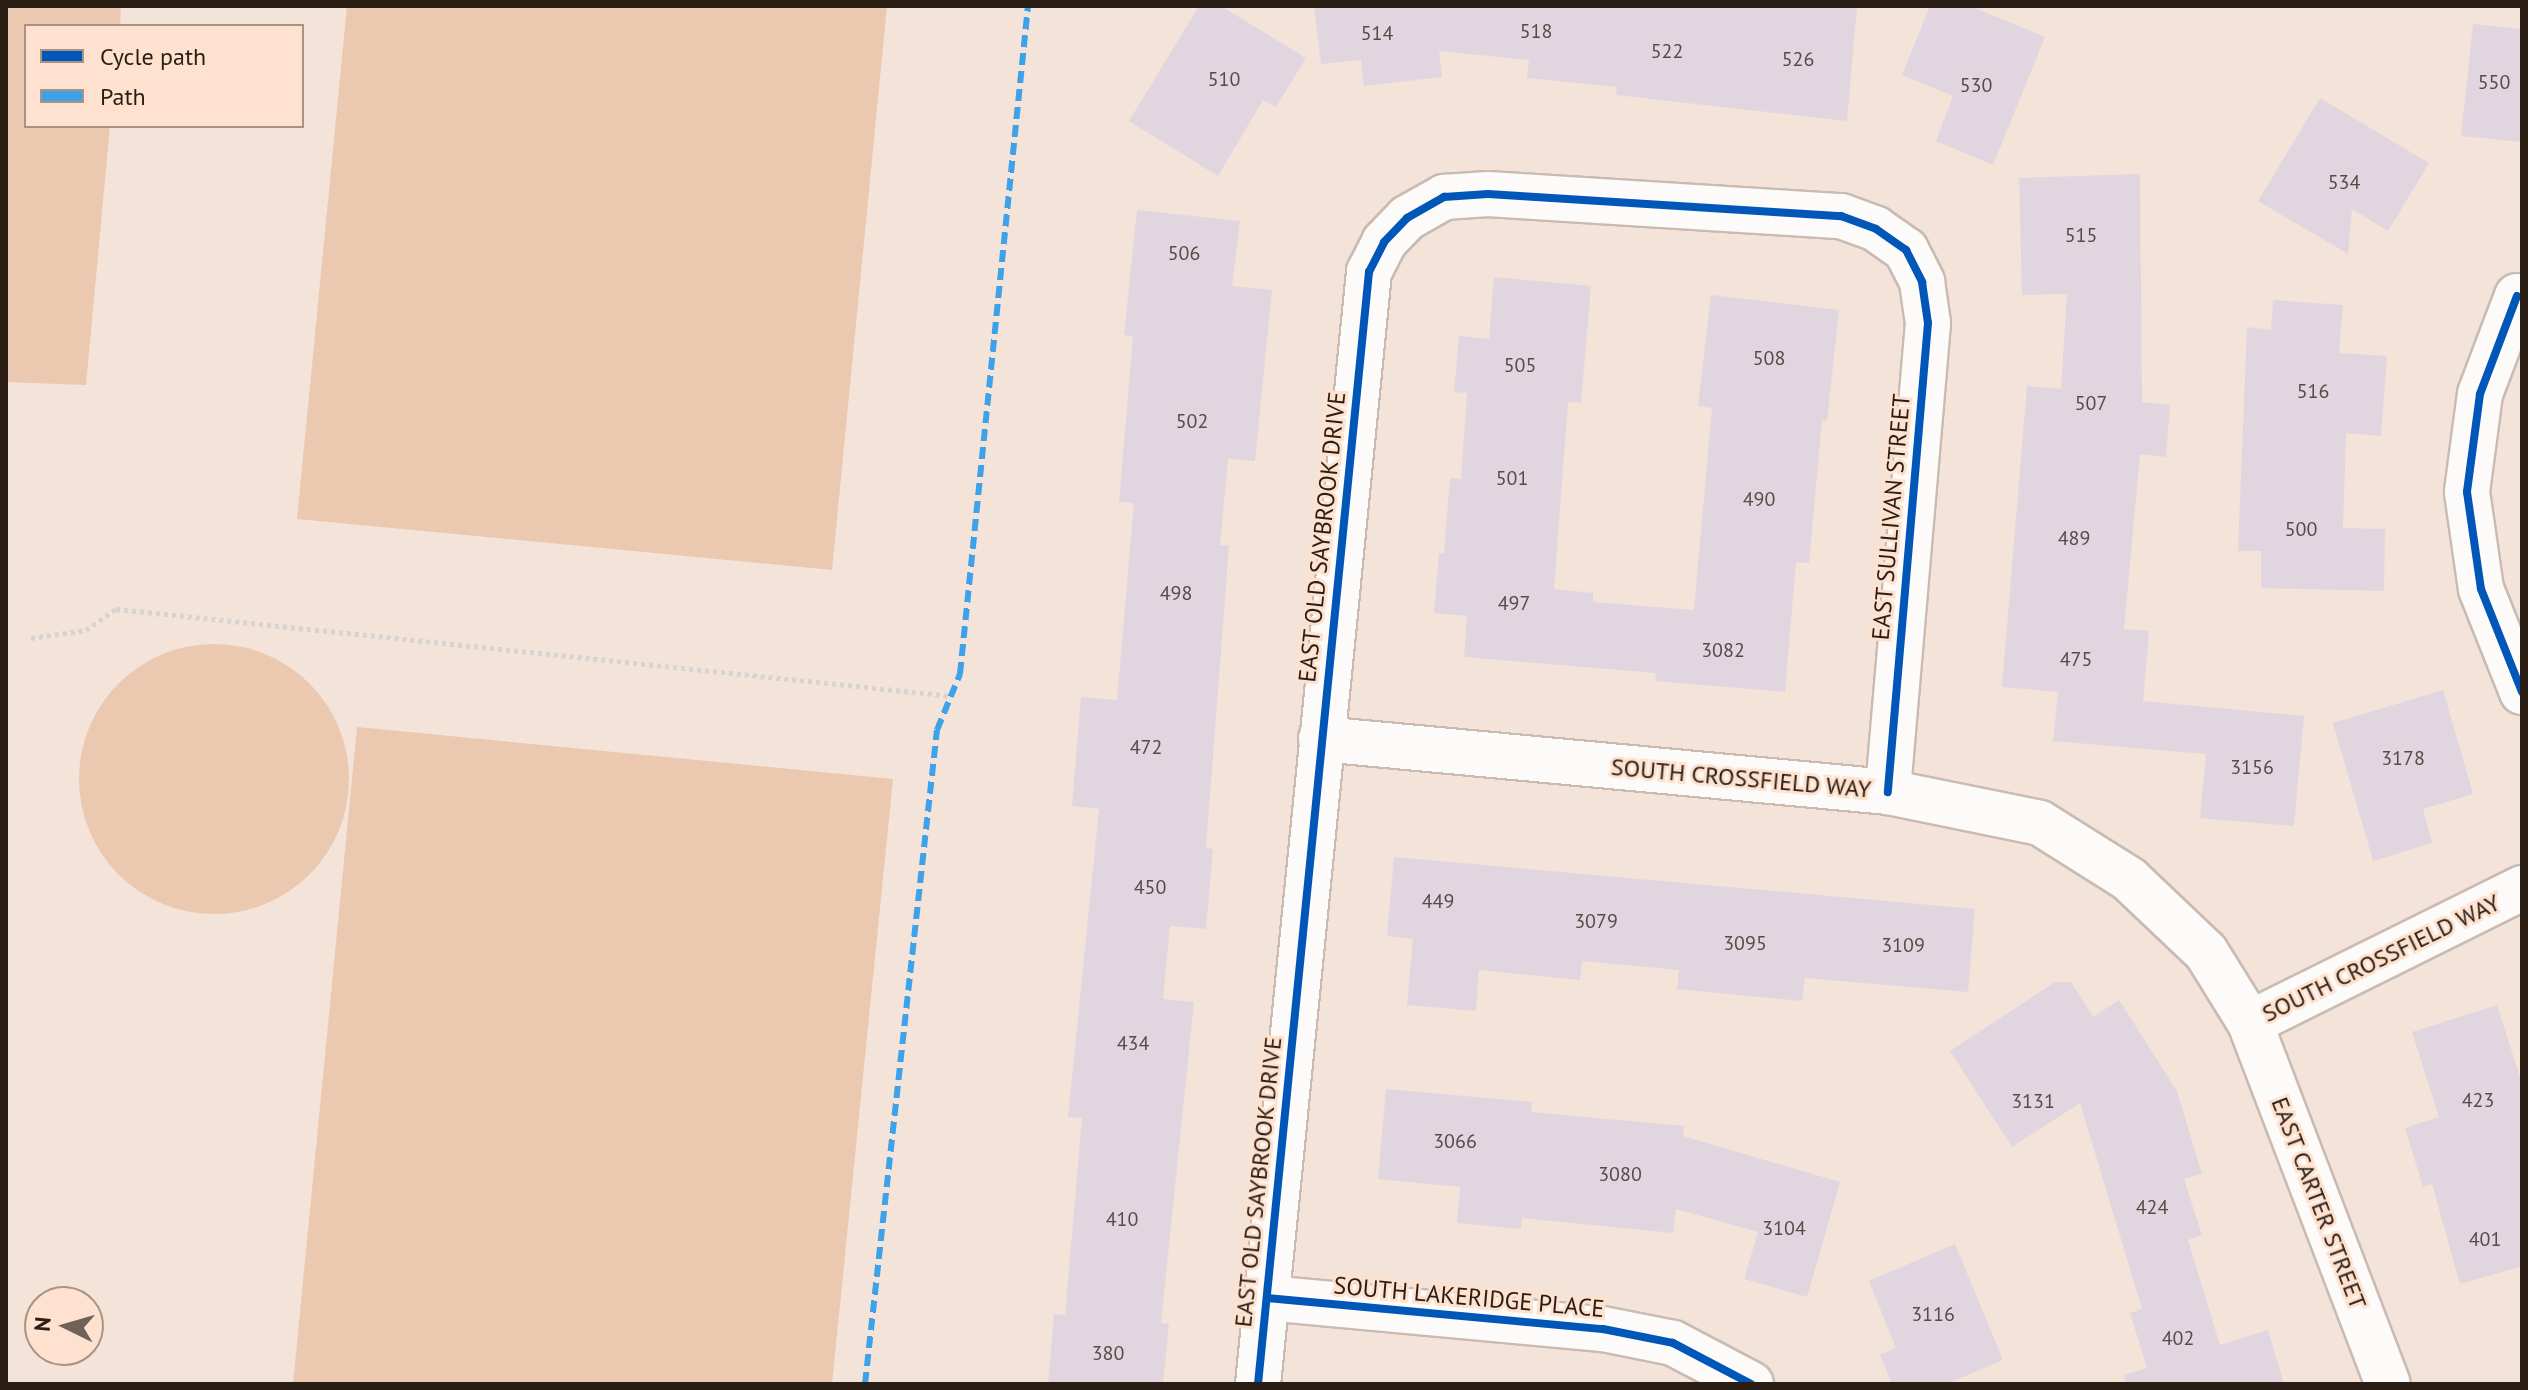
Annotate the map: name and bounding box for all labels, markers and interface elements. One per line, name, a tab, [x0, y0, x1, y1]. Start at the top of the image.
house number: 518	[1520, 19, 1552, 43]
house number: 514	[1361, 21, 1393, 45]
legend	[24, 24, 304, 128]
house number: 522	[1651, 39, 1683, 63]
text: Cycle path	[100, 41, 206, 72]
house number: 526	[1782, 47, 1814, 71]
house number: 510	[1208, 67, 1240, 91]
house number: 550	[2478, 70, 2510, 94]
house number: 530	[1960, 73, 1992, 97]
text: Path	[100, 81, 146, 112]
house number: 534	[2328, 170, 2360, 194]
house number: 515	[2065, 223, 2097, 247]
house number: 506	[1168, 241, 1200, 265]
house number: 508	[1753, 346, 1785, 370]
house number: 505	[1504, 353, 1536, 377]
house number: 516	[2297, 379, 2329, 403]
street label: EAST OLD SAYBROOK DRIVE	[1292, 390, 1352, 684]
house number: 507	[2075, 391, 2107, 415]
street label: EAST SULLIVAN STREET	[1866, 392, 1916, 642]
house number: 502	[1176, 409, 1208, 433]
house number: 501	[1496, 466, 1528, 490]
house number: 490	[1743, 487, 1775, 511]
house number: 500	[2285, 517, 2317, 541]
house number: 489	[2058, 526, 2090, 550]
house number: 498	[1160, 581, 1192, 605]
house number: 497	[1498, 591, 1530, 615]
house number: 3082	[1701, 638, 1745, 662]
house number: 475	[2060, 647, 2092, 671]
house number: 472	[1130, 735, 1162, 759]
house number: 3178	[2381, 746, 2425, 770]
street label: SOUTH CROSSFIELD WAY	[1610, 752, 1872, 804]
house number: 3156	[2230, 755, 2274, 779]
house number: 450	[1134, 875, 1166, 899]
street label: SOUTH CROSSFIELD WAY	[2257, 888, 2505, 1028]
house number: 449	[1422, 889, 1454, 913]
house number: 3079	[1574, 909, 1618, 933]
house number: 3095	[1723, 931, 1767, 955]
house number: 3109	[1881, 933, 1925, 957]
house number: 434	[1117, 1031, 1149, 1055]
street label: EAST OLD SAYBROOK DRIVE	[1228, 1035, 1288, 1329]
house number: 423	[2462, 1088, 2494, 1112]
house number: 3131	[2011, 1089, 2055, 1113]
street label: EAST CARTER STREET	[2265, 1093, 2373, 1313]
house number: 3066	[1433, 1129, 1477, 1153]
house number: 3080	[1598, 1162, 1642, 1186]
house number: 424	[2136, 1195, 2168, 1219]
house number: 410	[1106, 1207, 1138, 1231]
house number: 3104	[1762, 1216, 1806, 1240]
house number: 401	[2469, 1227, 2501, 1251]
street label: SOUTH LAKERIDGE PLACE	[1332, 1271, 1606, 1323]
north arrow	[24, 1286, 104, 1366]
house number: 3116	[1911, 1302, 1955, 1326]
text: N	[28, 1316, 57, 1333]
house number: 402	[2162, 1326, 2194, 1350]
house number: 380	[1092, 1341, 1124, 1365]

